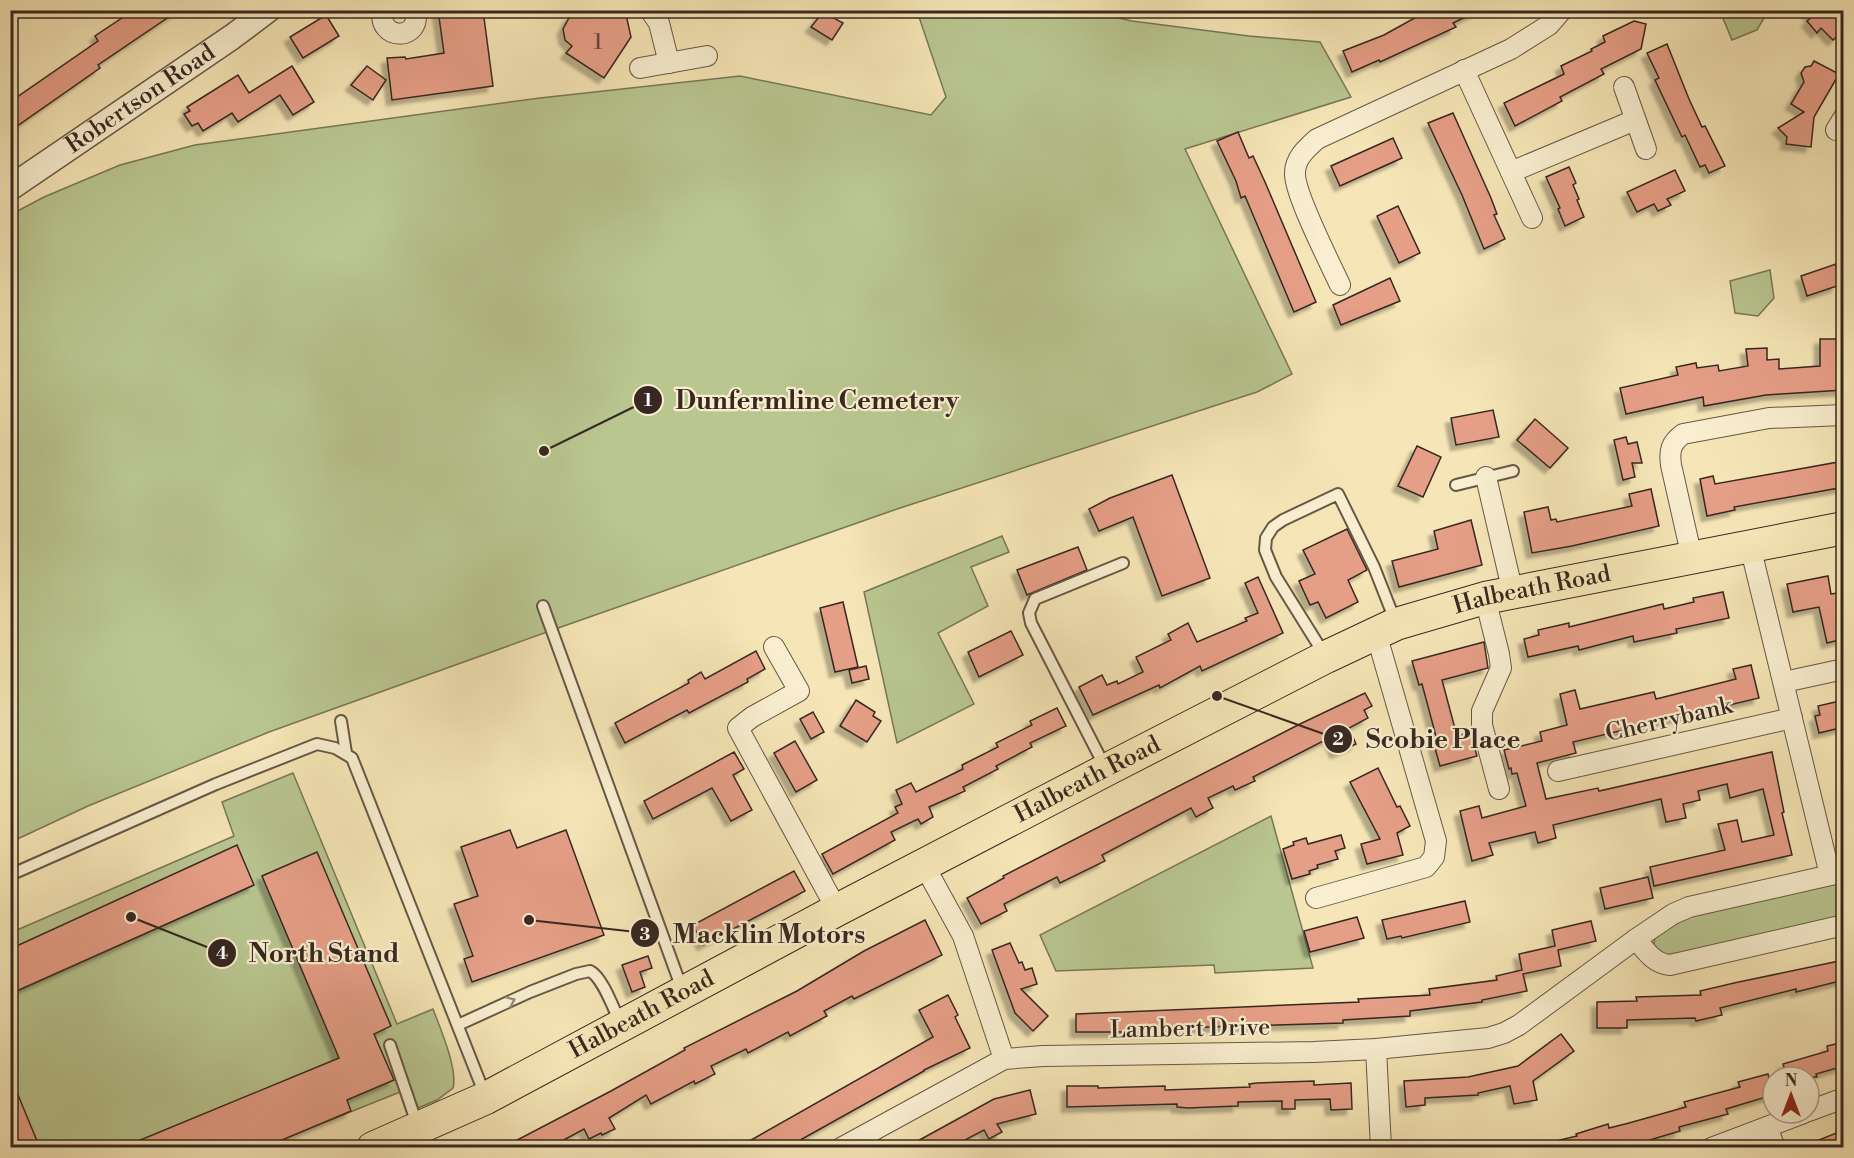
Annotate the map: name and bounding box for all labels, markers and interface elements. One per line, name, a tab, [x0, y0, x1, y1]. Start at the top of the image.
house number: 1	[593, 30, 603, 56]
street label: Robertson Road	[60, 38, 221, 161]
callout: Dunfermline Cemetery	[633, 378, 971, 422]
text: Dunfermline Cemetery	[675, 385, 960, 417]
text: 1	[644, 389, 653, 412]
street label: Halbeath Road	[1450, 559, 1614, 622]
street label: Cherrybank	[1603, 691, 1737, 749]
callout: Scobie Place	[1323, 717, 1532, 761]
text: Scobie Place	[1366, 724, 1520, 756]
text: 2	[1332, 728, 1344, 751]
street label: Halbeath Road	[1009, 729, 1166, 830]
callout: Macklin Motors	[630, 911, 877, 955]
text: Macklin Motors	[673, 919, 865, 951]
text: 3	[640, 923, 651, 946]
callout: North Stand	[207, 931, 412, 975]
text: North Stand	[249, 938, 399, 970]
text: 4	[216, 942, 228, 965]
street label: Halbeath Road	[564, 963, 720, 1066]
one-way arrow	[504, 996, 515, 1008]
street label: Lambert Drive	[1110, 1013, 1270, 1045]
north arrow	[1761, 1065, 1821, 1125]
text: N	[1785, 1071, 1798, 1091]

